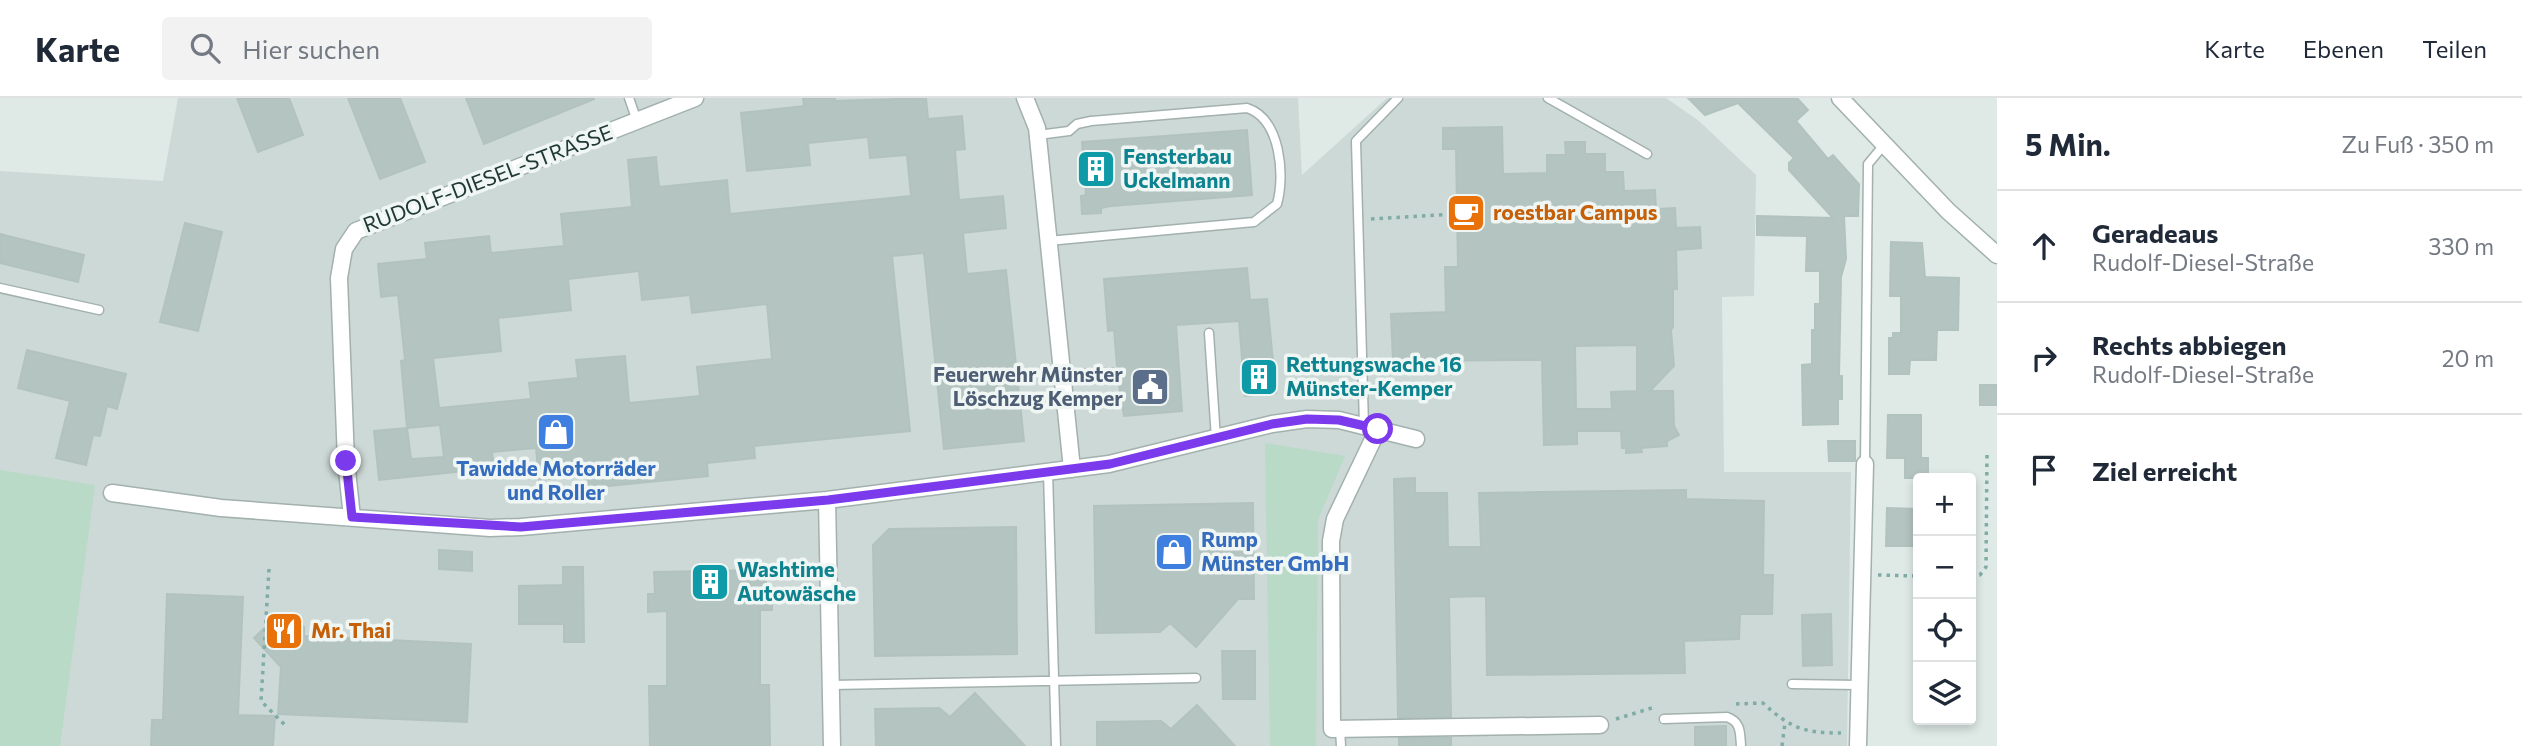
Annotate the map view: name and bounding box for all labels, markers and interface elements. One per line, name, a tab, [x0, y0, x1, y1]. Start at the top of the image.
search box	[162, 17, 652, 80]
text: Karte	[35, 28, 120, 69]
icon: search	[186, 29, 224, 67]
text: Hier suchen	[242, 33, 380, 64]
text: Karte	[2204, 34, 2265, 63]
text: Ebenen	[2303, 34, 2384, 63]
text: Teilen	[2422, 34, 2487, 63]
street label: RUDOLF-DIESEL-STRASSE	[359, 118, 616, 237]
text: 5 Min.	[2025, 125, 2111, 162]
text: Zu Fuß · 350 m	[2342, 130, 2494, 158]
place label: Fensterbau Uckelmann	[1123, 143, 1232, 192]
building icon: Fensterbau Uckelmann	[1075, 148, 1117, 190]
cafe icon: roestbar Campus	[1445, 192, 1487, 234]
place label: roestbar Campus	[1493, 199, 1658, 224]
text: Geradeaus	[2092, 217, 2218, 248]
icon: ahead	[2025, 227, 2063, 265]
text: 330 m	[2428, 232, 2494, 260]
text: Rudolf-Diesel-Straße	[2092, 248, 2314, 276]
text: Rechts abbiegen	[2092, 329, 2287, 360]
icon: right	[2025, 339, 2063, 377]
text: 20 m	[2442, 344, 2494, 372]
place label: Rettungswache 16 Münster-Kemper	[1286, 351, 1462, 400]
building icon: Rettungswache 16 Münster-Kemper	[1238, 356, 1280, 398]
text: Rudolf-Diesel-Straße	[2092, 360, 2314, 388]
place label: Feuerwehr Münster Löschzug Kemper	[933, 361, 1123, 410]
public building icon: Feuerwehr Münster Löschzug Kemper	[1129, 366, 1171, 408]
shop icon: Tawidde Motorräder und Roller	[535, 411, 577, 453]
route start	[1362, 413, 1393, 444]
route end	[330, 445, 361, 476]
icon: arrive	[2025, 451, 2063, 489]
place label: Tawidde Motorräder und Roller	[456, 455, 656, 504]
text: Ziel erreicht	[2092, 455, 2237, 486]
map controls	[1913, 473, 1976, 725]
button: +	[1913, 473, 1976, 536]
place label: Rump Münster GmbH	[1201, 526, 1349, 575]
shop icon: Rump Münster GmbH	[1153, 531, 1195, 573]
button: −	[1913, 536, 1976, 599]
place label: Washtime Autowäsche	[737, 556, 856, 605]
building icon: Washtime Autowäsche	[689, 561, 731, 603]
button: locate	[1913, 599, 1976, 662]
restaurant icon: Mr. Thai	[263, 610, 305, 652]
place label: Mr. Thai	[311, 617, 391, 642]
button: layers	[1913, 662, 1976, 725]

